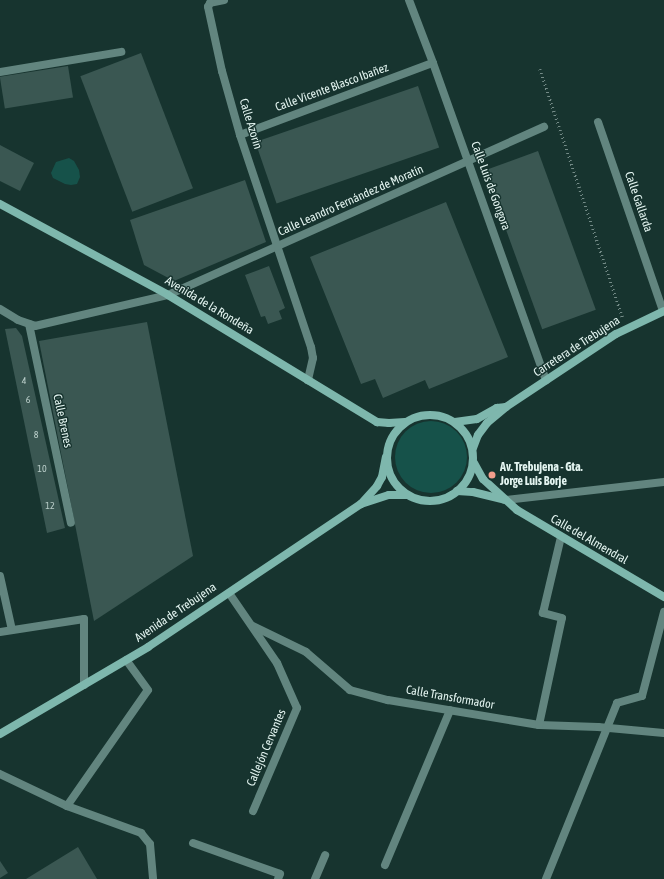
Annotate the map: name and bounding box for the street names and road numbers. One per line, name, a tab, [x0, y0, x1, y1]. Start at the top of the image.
street label: Calle Vicente Blasco Ibañez	[273, 61, 391, 115]
street label: Calle Azorin	[235, 97, 265, 151]
street label: Calle Luis de Gongora	[467, 140, 513, 232]
street label: Calle Leandro Fernández de Moratín	[276, 162, 426, 240]
street label: Calle Gallarda	[621, 170, 655, 234]
street label: Avenida de la Rondeña	[162, 274, 256, 338]
street label: Carretera de Trebujena	[531, 314, 623, 380]
street label: Calle Brenes	[49, 393, 75, 449]
street label: Calle del Almendral	[548, 512, 630, 568]
street label: Avenida de Trebujena	[133, 580, 219, 646]
street label: Calle Transformador	[405, 683, 495, 713]
street label: Callejón Cervantes	[244, 707, 290, 789]

